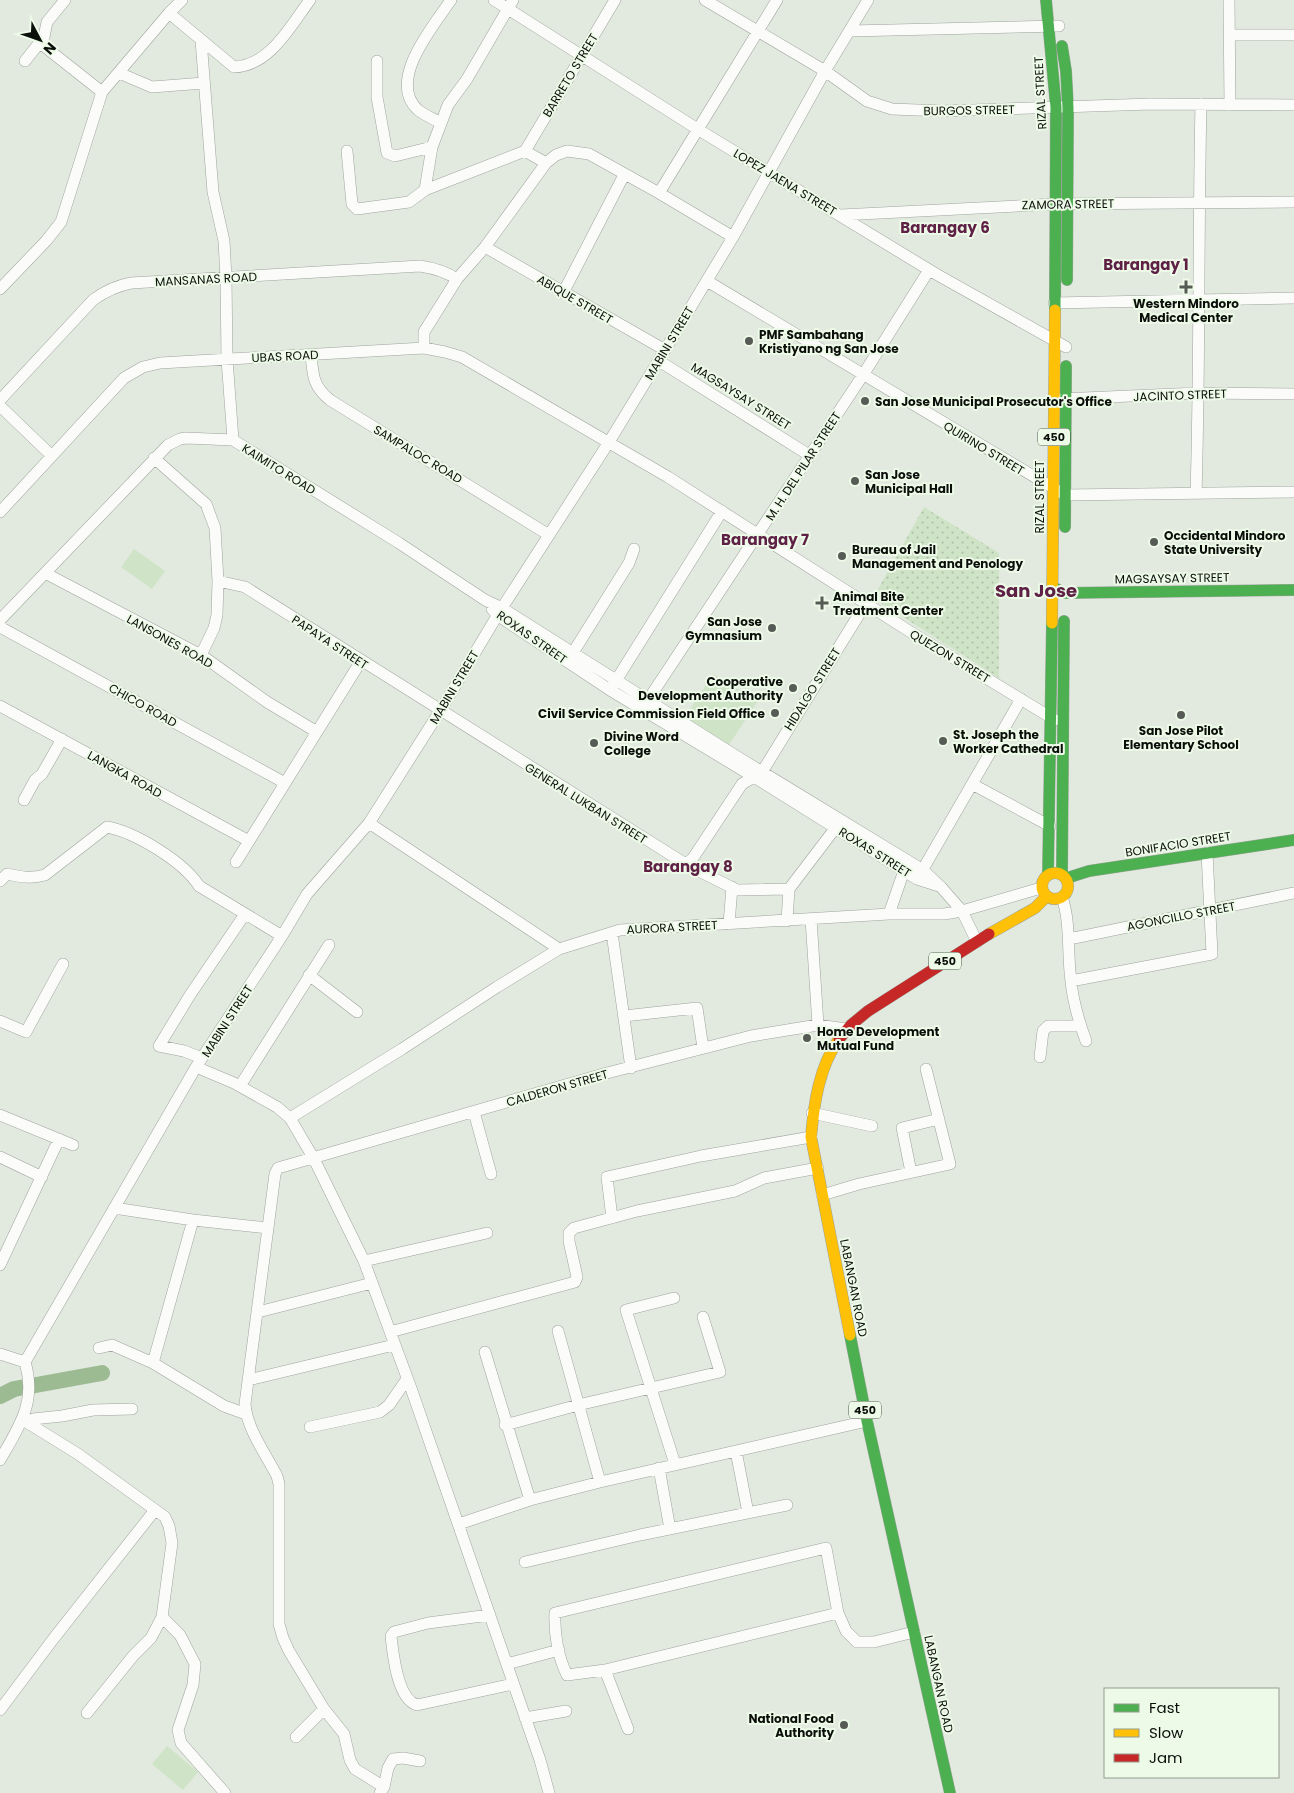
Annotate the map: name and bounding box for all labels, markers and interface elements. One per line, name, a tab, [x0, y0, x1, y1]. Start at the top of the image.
north arrow	[15, 15, 65, 65]
street label: BARRETO STREET	[538, 29, 602, 120]
text: N	[39, 38, 61, 59]
street label: RIZAL STREET	[1030, 56, 1050, 130]
street label: BURGOS STREET	[923, 101, 1015, 119]
street label: LOPEZ JAENA STREET	[730, 144, 840, 220]
street label: ZAMORA STREET	[1022, 195, 1115, 213]
district label: Barangay 6	[900, 217, 990, 238]
district label: Barangay 1	[1103, 254, 1189, 275]
street label: MANSANAS ROAD	[155, 268, 257, 290]
street label: ABIQUE STREET	[534, 270, 616, 328]
marker: Western Mindoro Medical Center	[1179, 280, 1193, 294]
place label: Western Mindoro Medical Center	[1133, 295, 1239, 326]
street label: MABINI STREET	[640, 303, 698, 383]
place label: PMF Sambahang Kristiyano ng San Jose	[759, 326, 899, 357]
marker: PMF Sambahang Kristiyano ng San Jose	[743, 335, 755, 347]
street label: UBAS ROAD	[251, 346, 319, 366]
street label: MAGSAYSAY STREET	[688, 358, 795, 434]
street label: JACINTO STREET	[1133, 385, 1228, 405]
place label: San Jose Municipal Prosecutor's Office	[875, 393, 1112, 410]
marker: San Jose Municipal Prosecutor's Office	[859, 395, 871, 407]
street label: M. H. DEL PILAR STREET	[761, 408, 845, 524]
street label: QUIRINO STREET	[940, 417, 1028, 479]
street label: SAMPALOC ROAD	[370, 421, 466, 487]
road number: 450	[1038, 428, 1070, 446]
street label: KAIMITO ROAD	[239, 440, 319, 498]
street label: RIZAL STREET	[1031, 460, 1048, 533]
place label: San Jose Municipal Hall	[865, 466, 953, 497]
marker: San Jose Municipal Hall	[849, 475, 861, 487]
place label: Occidental Mindoro State University	[1164, 527, 1286, 558]
district label: Barangay 7	[721, 529, 809, 550]
marker: Occidental Mindoro State University	[1148, 536, 1160, 548]
place label: Bureau of Jail Management and Penology	[852, 541, 1023, 572]
marker: Bureau of Jail Management and Penology	[836, 550, 848, 562]
street label: MAGSAYSAY STREET	[1114, 568, 1230, 588]
district label: San Jose	[995, 578, 1077, 603]
place label: Animal Bite Treatment Center	[833, 588, 943, 619]
marker: Animal Bite Treatment Center	[815, 596, 829, 610]
street label: ROXAS STREET	[493, 606, 571, 668]
street label: LANSONES ROAD	[124, 610, 216, 672]
street label: PAPAYA STREET	[288, 611, 372, 673]
place label: San Jose Gymnasium	[685, 613, 763, 644]
marker: San Jose Gymnasium	[766, 622, 778, 634]
street label: QUEZON STREET	[907, 625, 994, 687]
street label: HIDALGO STREET	[780, 644, 845, 734]
street label: MABINI STREET	[425, 647, 483, 727]
place label: Cooperative Development Authority	[638, 673, 784, 704]
street label: CHICO ROAD	[106, 679, 180, 731]
marker: Cooperative Development Authority	[787, 682, 799, 694]
place label: Civil Service Commission Field Office	[538, 705, 766, 722]
marker: Civil Service Commission Field Office	[769, 707, 781, 719]
marker: San Jose Pilot Elementary School	[1175, 709, 1187, 721]
place label: San Jose Pilot Elementary School	[1123, 722, 1239, 753]
place label: St. Joseph the Worker Cathedral	[953, 726, 1064, 757]
place label: Divine Word College	[604, 728, 679, 759]
marker: St. Joseph the Worker Cathedral	[937, 735, 949, 747]
marker: Divine Word College	[588, 737, 600, 749]
street label: LANGKA ROAD	[85, 746, 165, 802]
street label: GENERAL LUKBAN STREET	[522, 758, 651, 848]
street label: ROXAS STREET	[836, 823, 915, 881]
street label: BONIFACIO STREET	[1124, 827, 1233, 861]
district label: Barangay 8	[643, 856, 733, 877]
street label: AGONCILLO STREET	[1125, 897, 1237, 935]
street label: AURORA STREET	[626, 916, 718, 938]
road number: 450	[929, 952, 961, 969]
street label: MABINI STREET	[197, 981, 257, 1060]
place label: Home Development Mutual Fund	[817, 1023, 940, 1054]
marker: Home Development Mutual Fund	[801, 1032, 813, 1044]
street label: CALDERON STREET	[504, 1065, 610, 1111]
street label: LABANGAN ROAD	[836, 1238, 872, 1338]
road number: 450	[849, 1402, 881, 1418]
street label: LABANGAN ROAD	[920, 1634, 958, 1734]
legend	[1104, 1688, 1279, 1778]
text: Fast	[1149, 1697, 1180, 1718]
place label: National Food Authority	[748, 1710, 834, 1741]
marker: National Food Authority	[838, 1719, 850, 1731]
text: Slow	[1149, 1722, 1184, 1743]
text: Jam	[1149, 1747, 1183, 1768]

